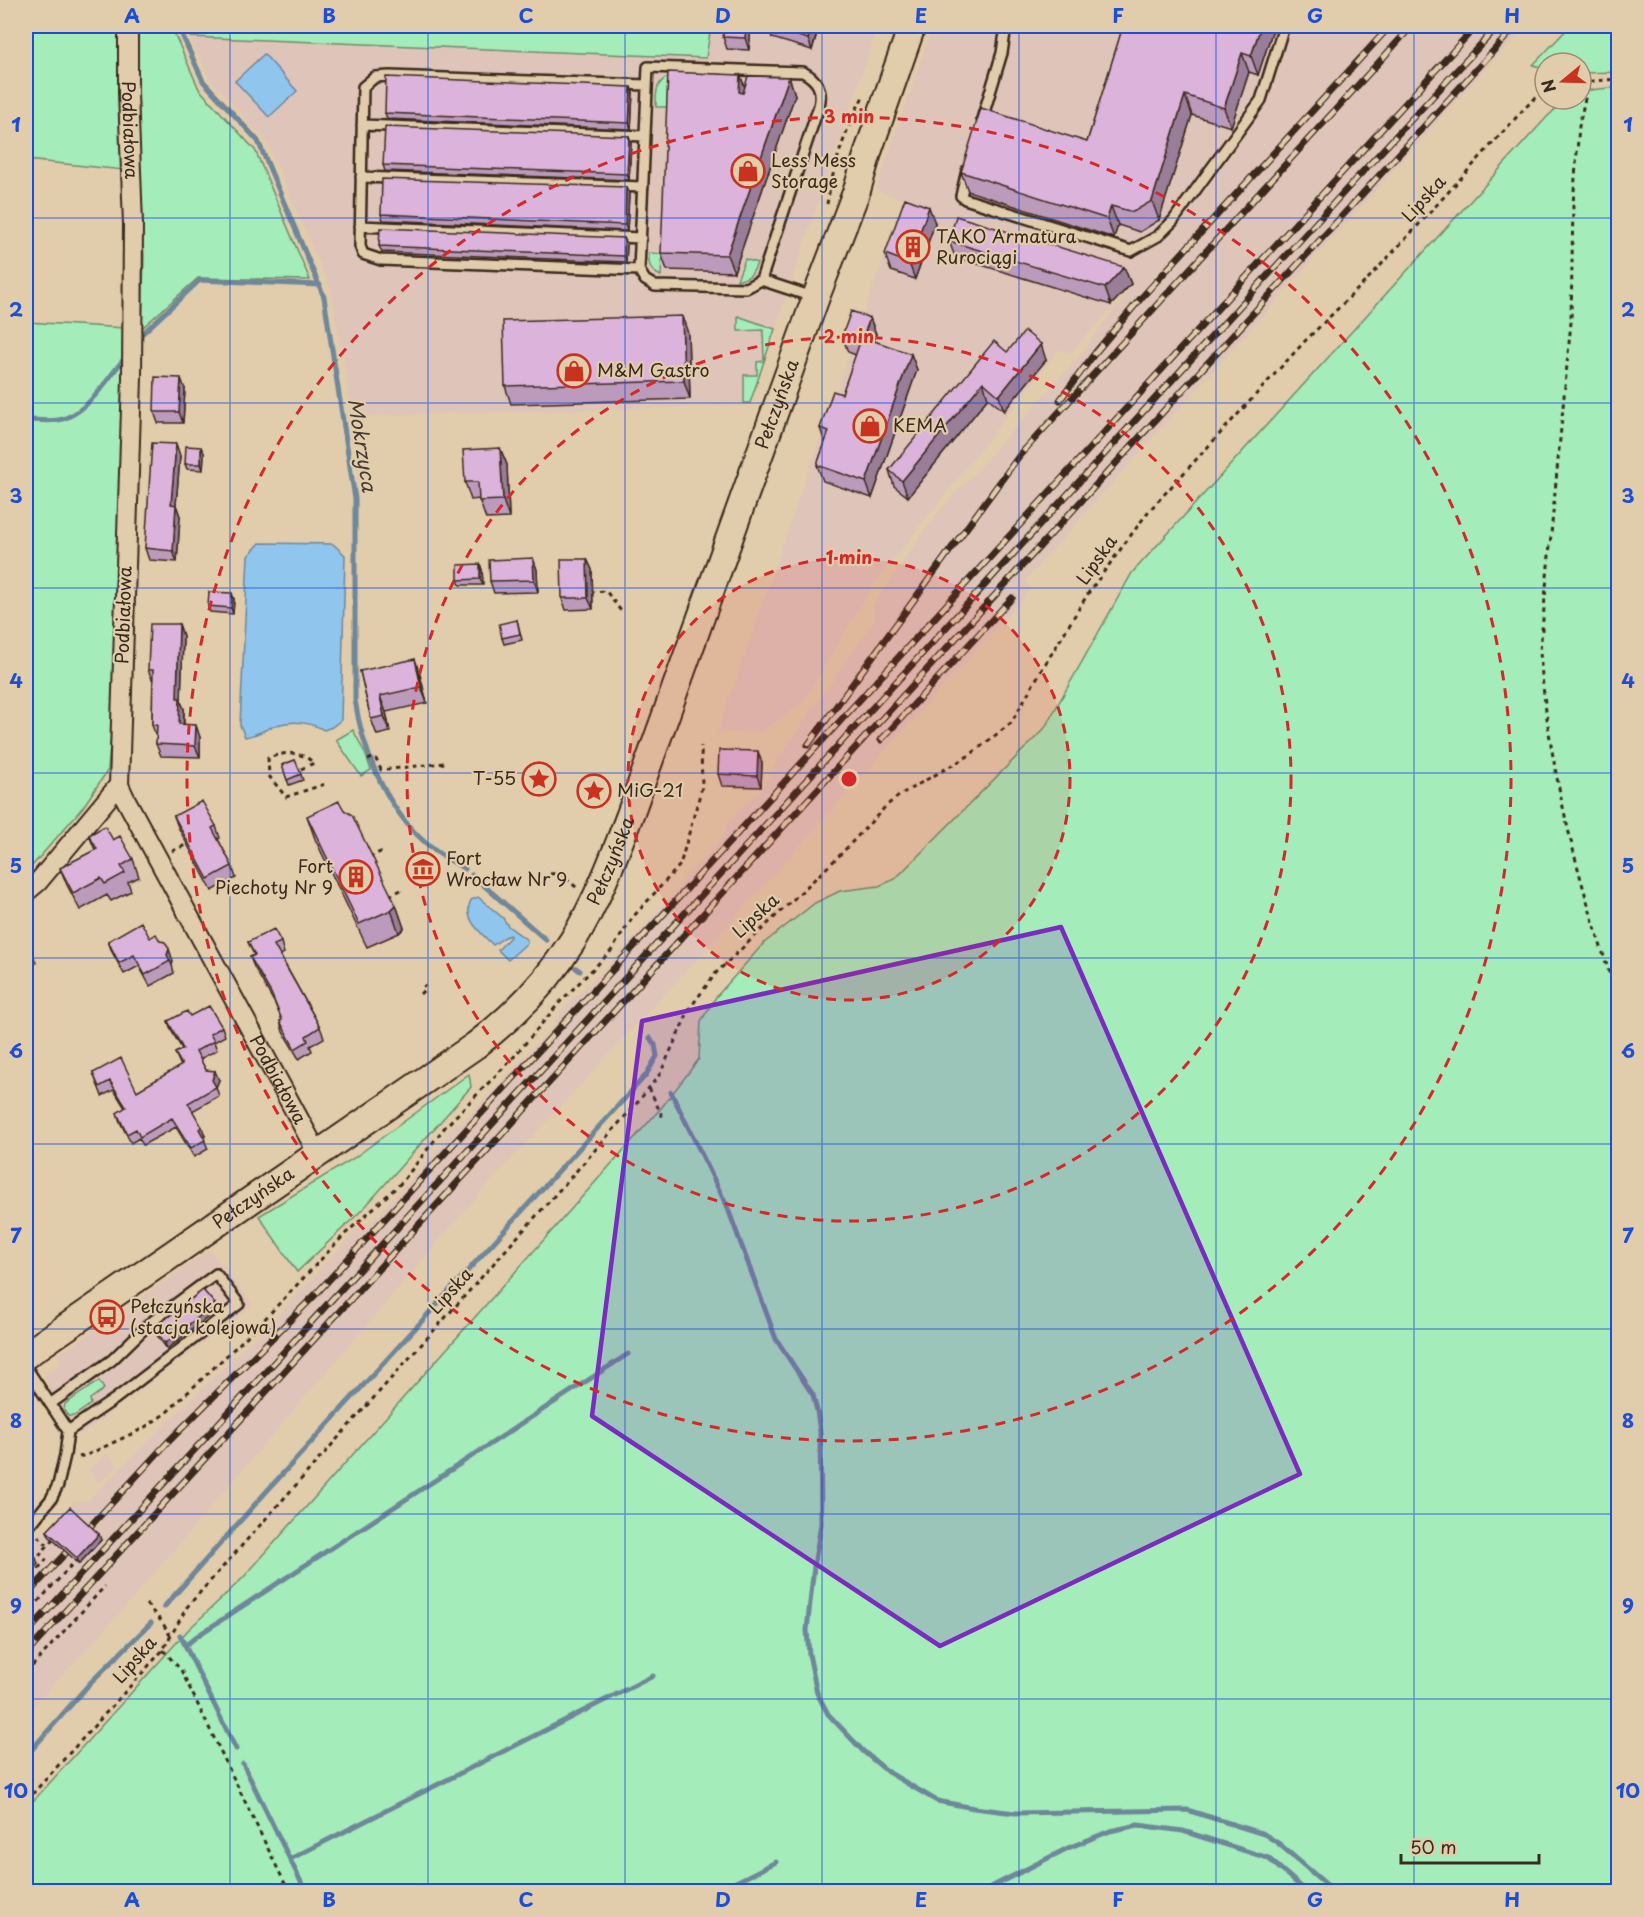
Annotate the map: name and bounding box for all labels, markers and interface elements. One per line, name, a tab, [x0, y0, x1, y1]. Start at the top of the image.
text: A	[124, 0, 140, 30]
text: B	[322, 0, 336, 30]
text: C	[518, 0, 534, 30]
text: D	[715, 0, 731, 30]
text: E	[915, 0, 927, 30]
text: F	[1112, 0, 1124, 30]
text: G	[1307, 0, 1323, 30]
text: H	[1504, 0, 1520, 30]
north arrow	[1533, 51, 1593, 111]
text: N	[1534, 76, 1561, 96]
street label: Podbiałowa	[116, 81, 146, 180]
text: 3 min	[824, 102, 874, 129]
text: 1	[11, 109, 21, 139]
text: 1	[1623, 109, 1633, 139]
place label: Less Mess Storage	[771, 146, 856, 194]
shop icon: Less Mess Storage	[730, 153, 766, 189]
street label: Lipska	[1394, 168, 1452, 228]
place label: TAKO Armatura Rurociągi	[936, 222, 1077, 270]
building icon: TAKO Armatura Rurociągi	[895, 229, 931, 265]
text: 2	[9, 294, 23, 324]
text: 2	[1621, 294, 1635, 324]
text: 2 min	[824, 322, 874, 349]
shop icon: M&M Gastro	[556, 353, 592, 389]
street label: Pełczyńska	[747, 354, 805, 453]
place label: M&M Gastro	[597, 356, 710, 383]
water label: Mokrzyca	[341, 396, 385, 494]
shop icon: KEMA	[852, 408, 888, 444]
place label: KEMA	[893, 411, 947, 438]
text: 3	[9, 480, 23, 510]
text: 3	[1621, 480, 1635, 510]
street label: Lipska	[1069, 528, 1123, 590]
text: 1 min	[826, 543, 872, 570]
street label: Podbiałowa	[107, 565, 138, 664]
text: 4	[9, 665, 23, 695]
text: 4	[1621, 665, 1635, 695]
place icon: T-55	[521, 761, 557, 797]
place label: T-55	[473, 764, 516, 791]
centre of rings	[839, 769, 859, 789]
place icon: MiG-21	[576, 773, 612, 809]
place label: MiG-21	[617, 776, 683, 803]
street label: Pełczyńska	[579, 812, 640, 910]
place label: Fort Wrocław Nr 9	[446, 844, 567, 892]
text: 5	[10, 850, 22, 880]
text: 5	[1622, 850, 1634, 880]
museum icon: Fort Wrocław Nr 9	[405, 851, 441, 887]
place label: Fort Piechoty Nr 9	[215, 852, 333, 900]
building icon: Fort Piechoty Nr 9	[338, 859, 374, 895]
street label: Lipska	[726, 886, 785, 944]
street label: Podbiałowa	[244, 1029, 315, 1129]
text: 6	[9, 1035, 23, 1065]
text: 6	[1621, 1035, 1635, 1065]
street label: Pełczyńska	[206, 1159, 299, 1235]
text: 7	[10, 1220, 22, 1250]
text: 7	[1622, 1220, 1634, 1250]
street label: Lipska	[421, 1260, 479, 1320]
place label: Pełczyńska (stacja kolejowa)	[130, 1292, 277, 1340]
bus stop icon: Pełczyńska (stacja kolejowa)	[89, 1299, 125, 1335]
text: 8	[10, 1405, 22, 1435]
text: 8	[1622, 1405, 1634, 1435]
text: 9	[10, 1590, 22, 1620]
text: 9	[1622, 1590, 1634, 1620]
street label: Lipska	[106, 1629, 163, 1689]
text: 10	[4, 1775, 28, 1805]
text: 10	[1616, 1775, 1640, 1805]
scale bar	[1401, 1827, 1539, 1865]
text: 50 m	[1410, 1833, 1457, 1860]
text: A	[124, 1884, 140, 1914]
text: B	[322, 1884, 336, 1914]
text: C	[518, 1884, 534, 1914]
text: D	[715, 1884, 731, 1914]
text: E	[915, 1884, 927, 1914]
text: F	[1112, 1884, 1124, 1914]
text: G	[1307, 1884, 1323, 1914]
text: H	[1504, 1884, 1520, 1914]

